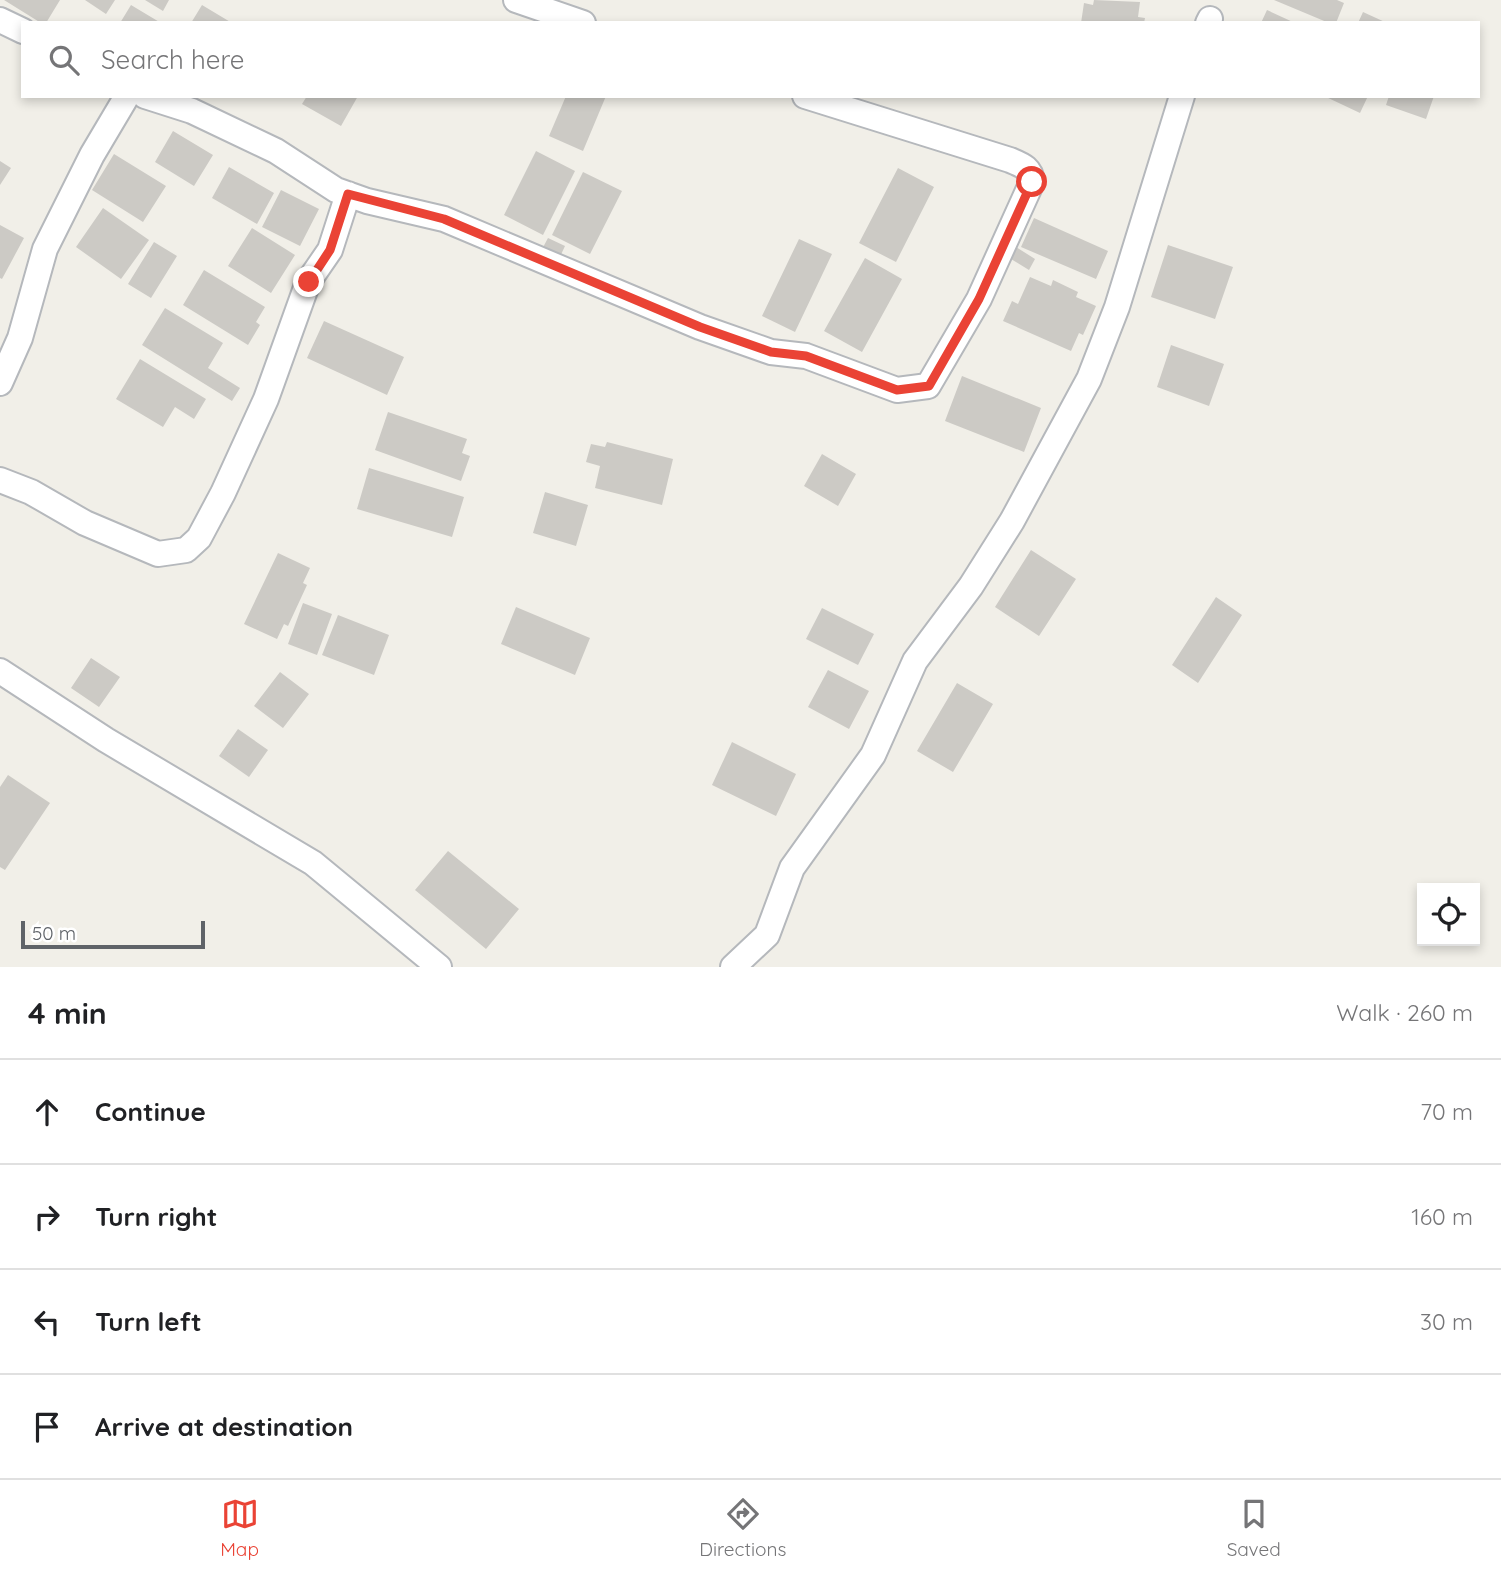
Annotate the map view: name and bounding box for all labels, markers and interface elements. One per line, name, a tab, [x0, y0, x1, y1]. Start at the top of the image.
search box	[21, 21, 1480, 98]
icon: search	[45, 41, 83, 79]
text: Search here	[101, 43, 245, 76]
route start	[1016, 166, 1047, 197]
route end	[293, 266, 324, 297]
map controls	[1417, 883, 1480, 946]
button: locate	[1417, 883, 1480, 946]
scale bar	[21, 918, 205, 950]
text: 50 m	[32, 921, 76, 945]
text: 4 min	[28, 994, 107, 1032]
text: Walk · 260 m	[1336, 998, 1473, 1027]
icon: ahead	[28, 1093, 66, 1131]
text: Continue	[95, 1095, 206, 1128]
text: 70 m	[1420, 1097, 1473, 1126]
icon: right	[28, 1198, 66, 1236]
text: Turn right	[95, 1200, 217, 1233]
text: 160 m	[1411, 1202, 1473, 1231]
icon: left	[28, 1303, 66, 1341]
text: Turn left	[95, 1305, 202, 1338]
text: 30 m	[1420, 1307, 1473, 1336]
icon: arrive	[28, 1408, 66, 1446]
text: Arrive at destination	[95, 1410, 353, 1443]
tab: Map	[220, 1495, 259, 1561]
tab: Directions	[699, 1495, 786, 1561]
tab: Saved	[1227, 1495, 1281, 1561]

